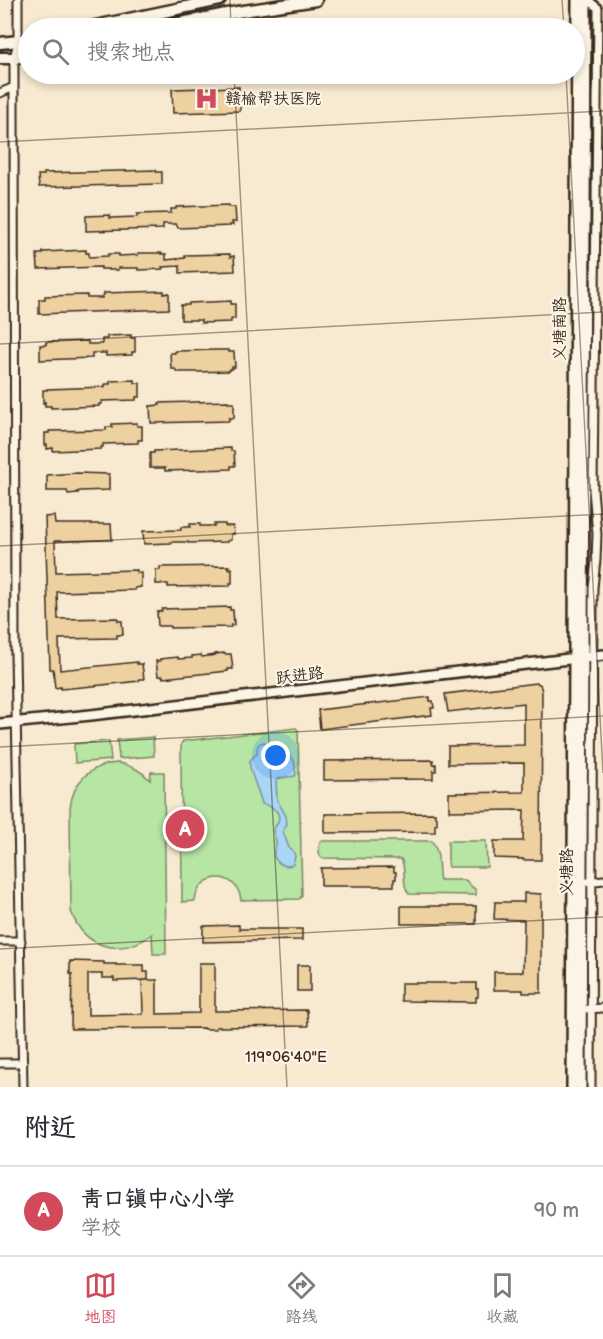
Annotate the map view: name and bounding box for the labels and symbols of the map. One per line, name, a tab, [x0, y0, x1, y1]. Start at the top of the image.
hospital icon: 赣榆帮扶医院	[194, 86, 220, 112]
place label: 赣榆帮扶医院	[225, 90, 321, 109]
street label: 义塘南路	[551, 297, 570, 361]
street label: 跃进路	[275, 664, 325, 688]
your location	[261, 741, 290, 770]
pin: A	[166, 806, 204, 852]
street label: 义塘路	[558, 848, 577, 896]
text: 119°06'40"E	[245, 1048, 327, 1067]

